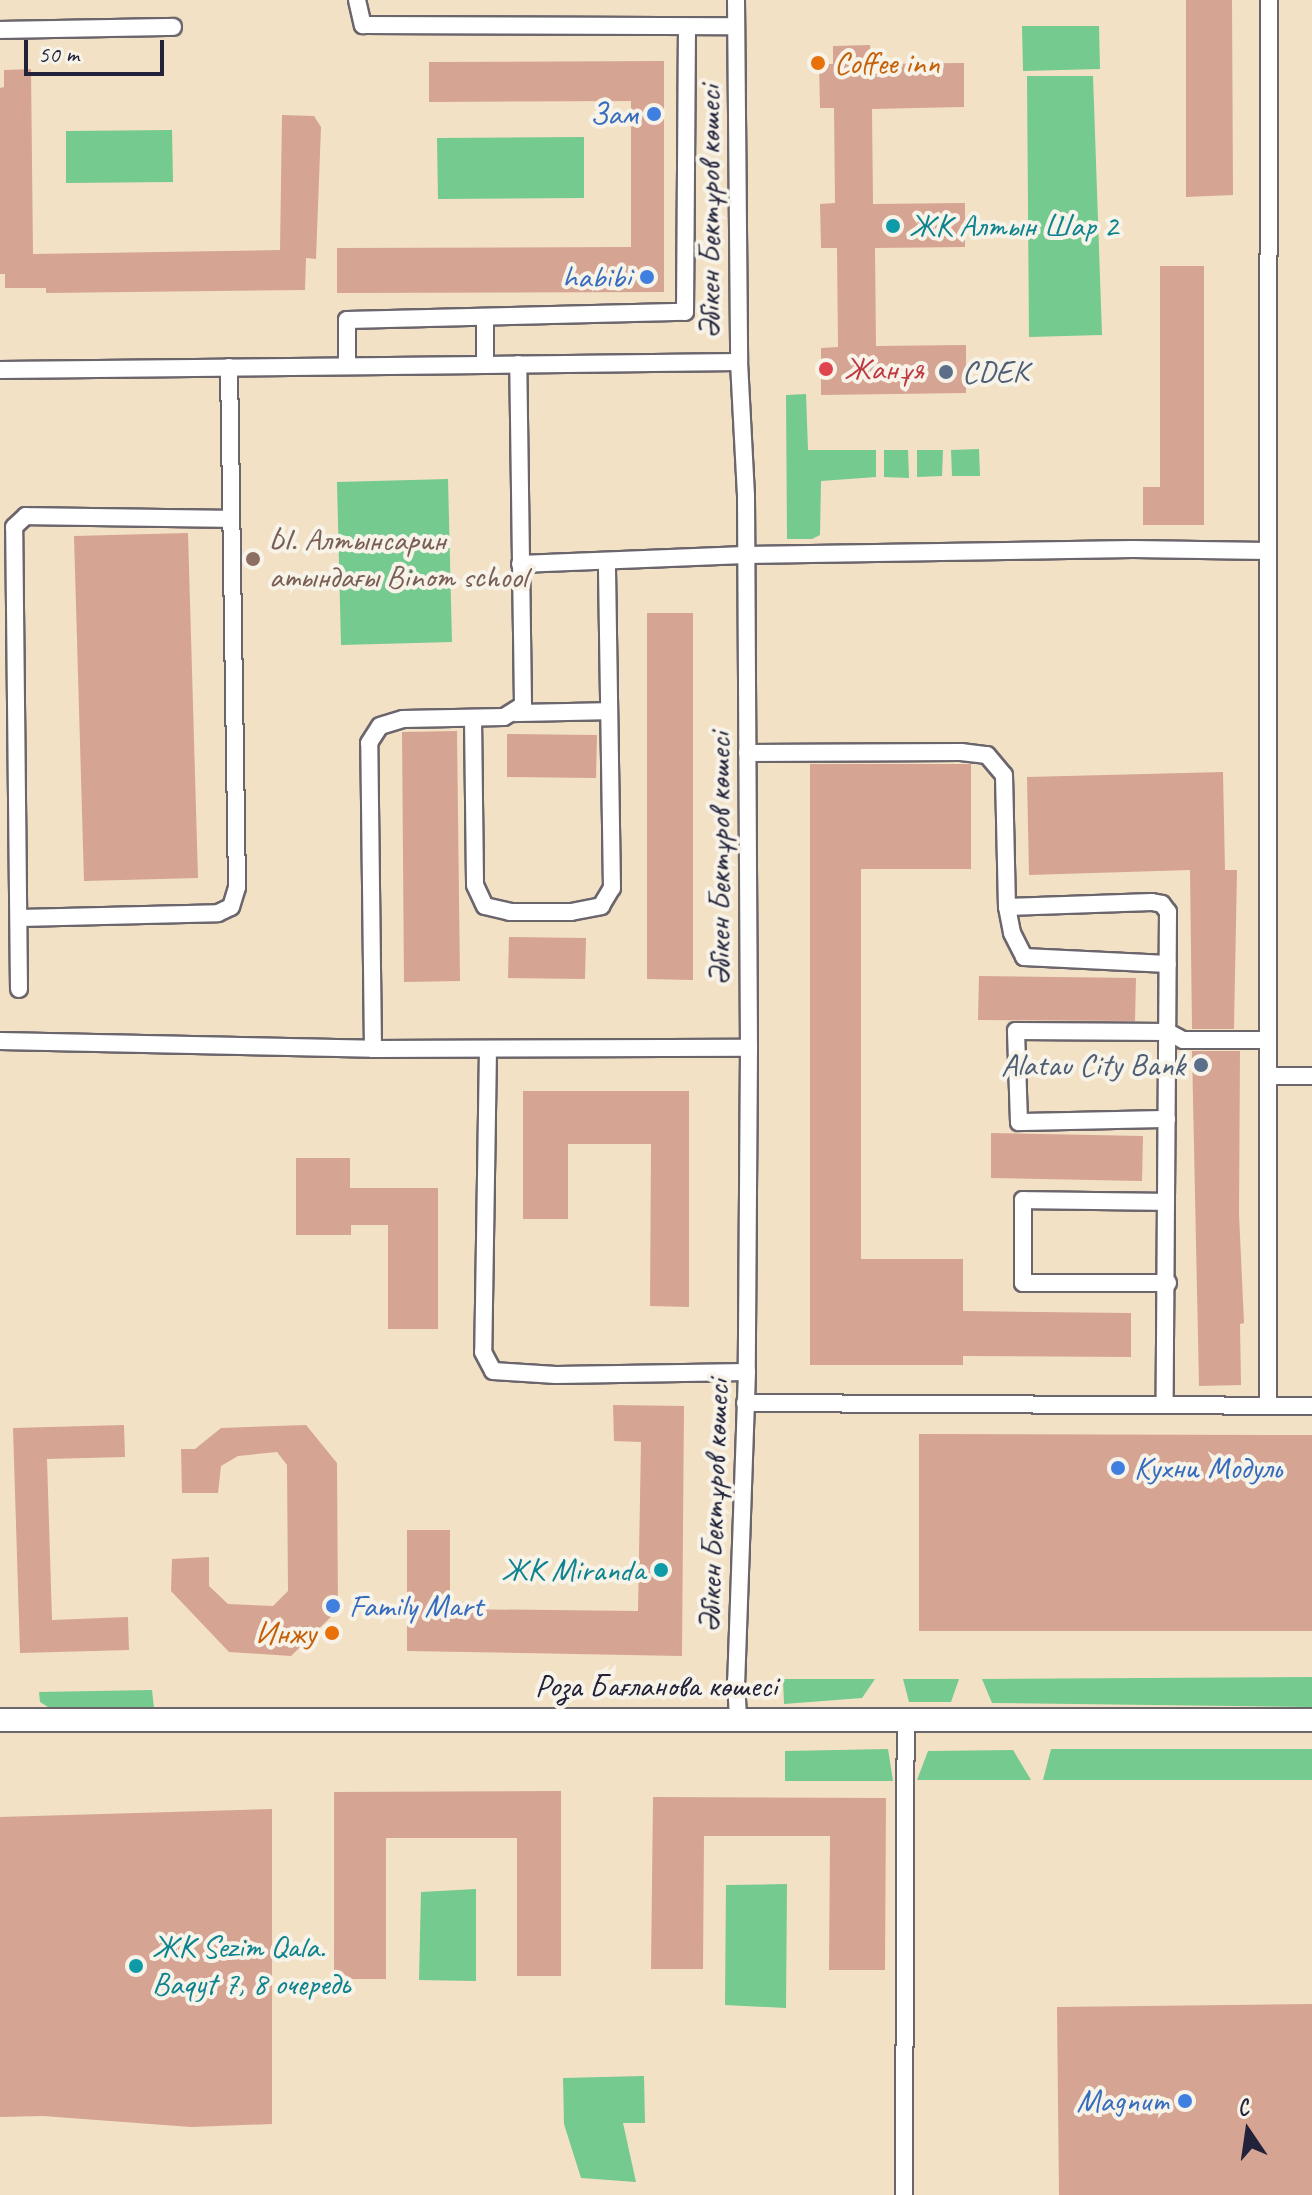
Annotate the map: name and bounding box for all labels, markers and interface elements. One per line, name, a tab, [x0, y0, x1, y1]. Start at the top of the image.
scale bar	[28, 24, 168, 74]
text: 50 m	[38, 39, 79, 69]
place label: Coffee inn	[834, 44, 940, 82]
marker: Coffee inn	[809, 54, 827, 72]
street label: Әбікен Бектұров көшесі	[691, 84, 729, 340]
place label: Зам	[590, 95, 638, 133]
marker: Зам	[645, 105, 663, 123]
place label: ЖК Алтын Шар 2	[909, 207, 1118, 245]
marker: ЖК Алтын Шар 2	[884, 217, 902, 235]
place label: habibi	[562, 258, 631, 296]
marker: habibi	[638, 268, 656, 286]
place label: Жанұя	[844, 350, 924, 388]
place label: CDEK	[962, 353, 1028, 391]
marker: Жанұя	[815, 358, 837, 380]
marker: CDEK	[937, 363, 955, 381]
place label: Ы. Алтынсарин атындағы Binom school	[269, 522, 527, 597]
marker: Ы. Алтынсарин атындағы Binom school	[244, 550, 262, 568]
street label: Әбікен Бектұров көшесі	[701, 731, 739, 987]
place label: Alatau City Bank	[999, 1046, 1185, 1084]
marker: Alatau City Bank	[1192, 1056, 1210, 1074]
street label: Әбікен Бектұров көшесі	[690, 1377, 738, 1635]
place label: Кухни Модуль	[1134, 1449, 1281, 1487]
marker: Кухни Модуль	[1109, 1459, 1127, 1477]
place label: ЖК Miranda	[501, 1551, 645, 1589]
marker: ЖК Miranda	[652, 1561, 670, 1579]
place label: Family Mart	[349, 1587, 484, 1625]
marker: Family Mart	[324, 1597, 342, 1615]
place label: Инжу	[255, 1614, 316, 1652]
marker: Инжу	[323, 1624, 341, 1642]
street label: Роза Бағланова көшесі	[535, 1667, 777, 1705]
place label: ЖК Sezim Qala. Baqyt 7, 8 очередь	[152, 1929, 350, 2004]
marker: ЖК Sezim Qala. Baqyt 7, 8 очередь	[127, 1957, 145, 1975]
place label: Magnum	[1076, 2082, 1169, 2120]
north arrow	[1208, 2091, 1288, 2171]
marker: Magnum	[1176, 2092, 1194, 2110]
text: С	[1234, 2093, 1251, 2122]

